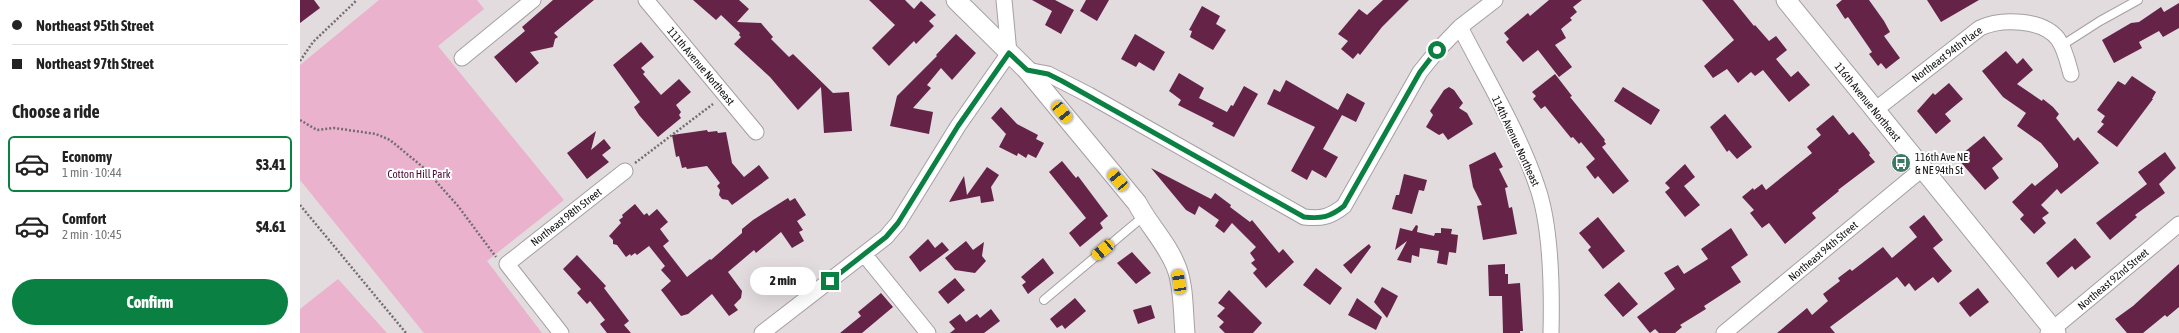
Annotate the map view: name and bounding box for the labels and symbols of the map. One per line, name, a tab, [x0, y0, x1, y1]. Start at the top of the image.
street label: Northeast 94th Place	[1910, 24, 1984, 84]
street label: 111th Avenue Northeast	[665, 25, 737, 107]
route start	[1428, 41, 1446, 59]
street label: 116th Avenue Northeast	[1833, 60, 1903, 144]
street label: 114th Avenue Northeast	[1490, 94, 1542, 188]
car	[1050, 99, 1074, 125]
place label: 116th Ave NE & NE 94th St	[1915, 151, 1968, 176]
bus stop icon: 116th Ave NE & NE 94th St	[1890, 152, 1912, 174]
car	[1106, 167, 1130, 193]
park label: Cotton Hill Park	[388, 168, 451, 180]
street label: Northeast 98th Street	[528, 186, 604, 248]
street label: Northeast 94th Street	[1786, 219, 1860, 283]
car	[1090, 238, 1116, 262]
street label: Northeast 92nd Street	[2075, 246, 2151, 312]
callout: 2 min	[750, 267, 816, 295]
car	[1171, 269, 1187, 295]
route end	[821, 272, 839, 290]

